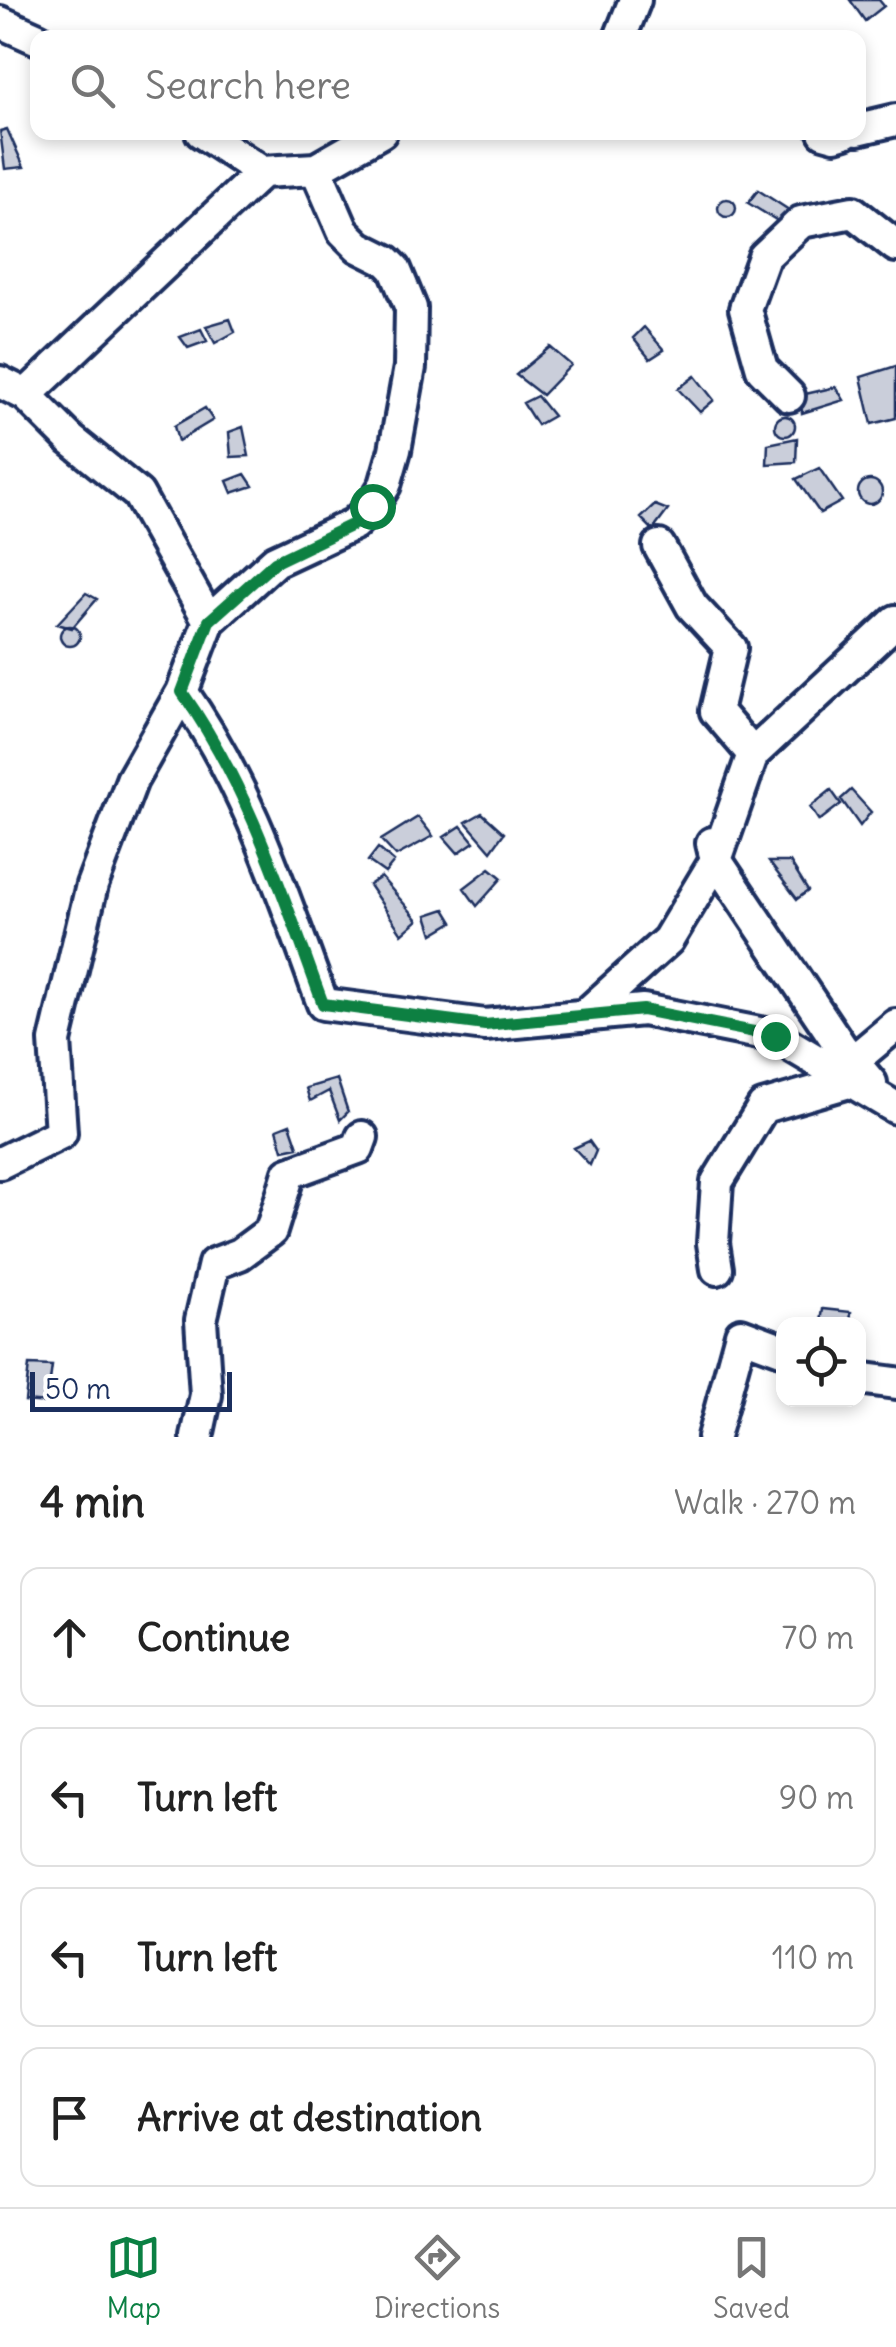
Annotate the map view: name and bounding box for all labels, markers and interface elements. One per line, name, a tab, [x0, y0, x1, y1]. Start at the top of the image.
search box	[30, 30, 866, 140]
icon: search	[65, 58, 120, 113]
text: Search here	[145, 62, 351, 109]
route start	[350, 484, 396, 530]
route end	[753, 1014, 799, 1060]
map controls	[776, 1317, 866, 1407]
button: locate	[776, 1317, 866, 1407]
scale bar	[30, 1367, 232, 1412]
text: 50 m	[45, 1371, 111, 1407]
text: 4 min	[40, 1476, 145, 1528]
text: Walk · 270 m	[674, 1482, 856, 1523]
icon: ahead	[42, 1610, 97, 1665]
text: Continue	[137, 1614, 290, 1661]
text: 70 m	[782, 1617, 854, 1658]
icon: left	[42, 1770, 97, 1825]
text: Turn left	[137, 1774, 277, 1821]
text: 90 m	[779, 1777, 854, 1818]
icon: left	[42, 1930, 97, 1985]
text: Turn left	[137, 1934, 277, 1981]
text: 110 m	[772, 1937, 854, 1978]
icon: arrive	[42, 2090, 97, 2145]
text: Arrive at destination	[137, 2094, 482, 2141]
tab: Map	[106, 2230, 161, 2326]
tab: Directions	[374, 2230, 500, 2326]
tab: Saved	[713, 2230, 790, 2326]

